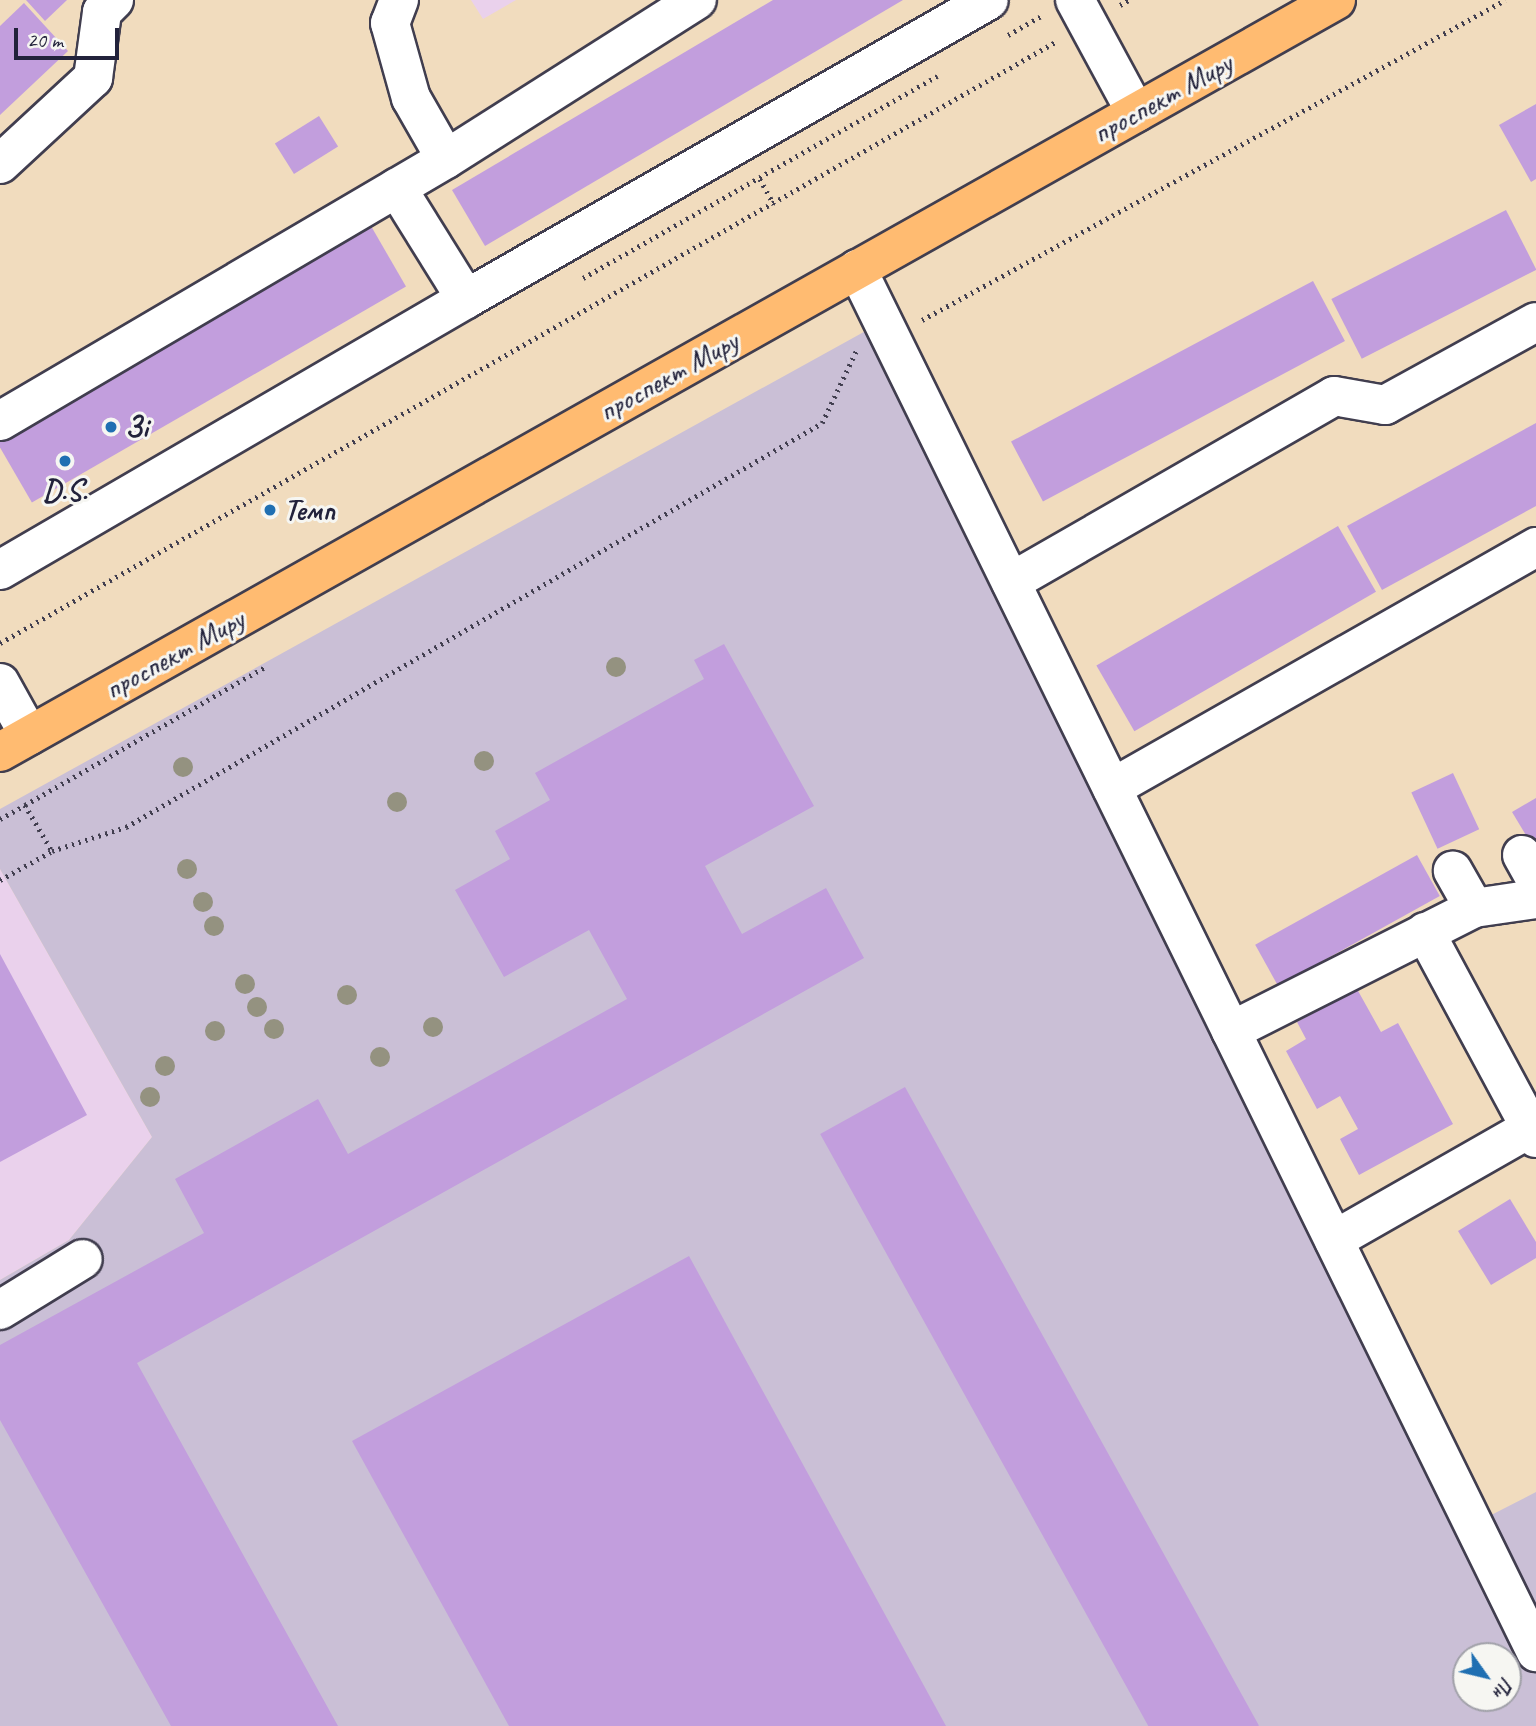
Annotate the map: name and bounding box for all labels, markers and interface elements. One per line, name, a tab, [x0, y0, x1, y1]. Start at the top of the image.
scale bar	[18, 14, 122, 58]
text: 20 m	[27, 27, 63, 53]
street label: проспект Миру	[1085, 45, 1239, 151]
street label: проспект Миру	[591, 323, 745, 429]
place label: Зі	[125, 409, 148, 445]
marker: Зі	[103, 419, 119, 435]
marker: D.S.	[57, 453, 73, 469]
place label: D.S.	[43, 472, 87, 508]
place label: Темп	[284, 492, 335, 528]
marker: Темп	[262, 502, 278, 518]
street label: проспект Миру	[97, 601, 251, 707]
north arrow	[1452, 1642, 1522, 1712]
text: Пн	[1487, 1673, 1518, 1703]

